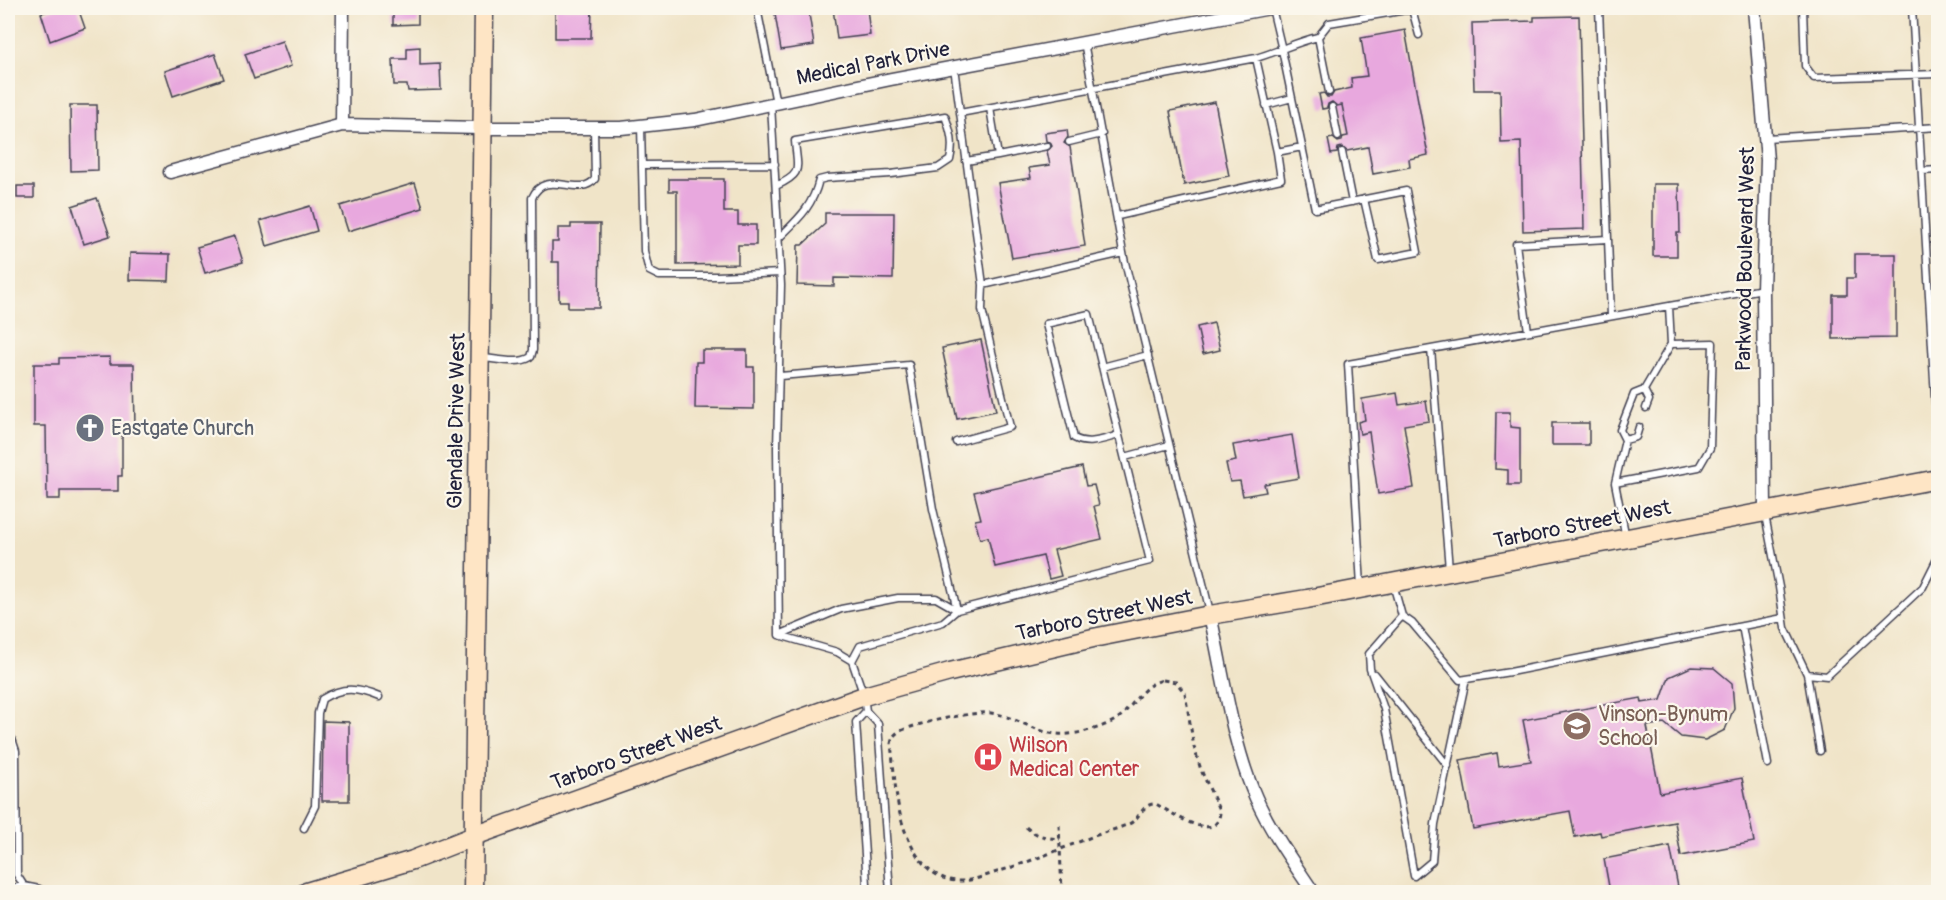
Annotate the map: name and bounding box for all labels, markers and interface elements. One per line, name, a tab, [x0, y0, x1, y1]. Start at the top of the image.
street label: Medical Park Drive	[794, 35, 953, 92]
street label: Parkwood Boulevard West	[1730, 146, 1761, 372]
street label: Glendale Drive West	[441, 332, 472, 509]
church icon: Eastgate Church	[74, 412, 106, 444]
place label: Eastgate Church	[111, 415, 254, 442]
street label: Tarboro Street West	[1491, 494, 1673, 555]
street label: Tarboro Street West	[1013, 583, 1195, 647]
place label: Vinson-Bynum School	[1598, 701, 1728, 752]
street label: Tarboro Street West	[547, 710, 726, 797]
school or university icon: Vinson-Bynum School	[1561, 710, 1593, 742]
place label: Wilson Medical Center	[1009, 732, 1140, 783]
hospital icon: Wilson Medical Center	[972, 741, 1004, 773]

